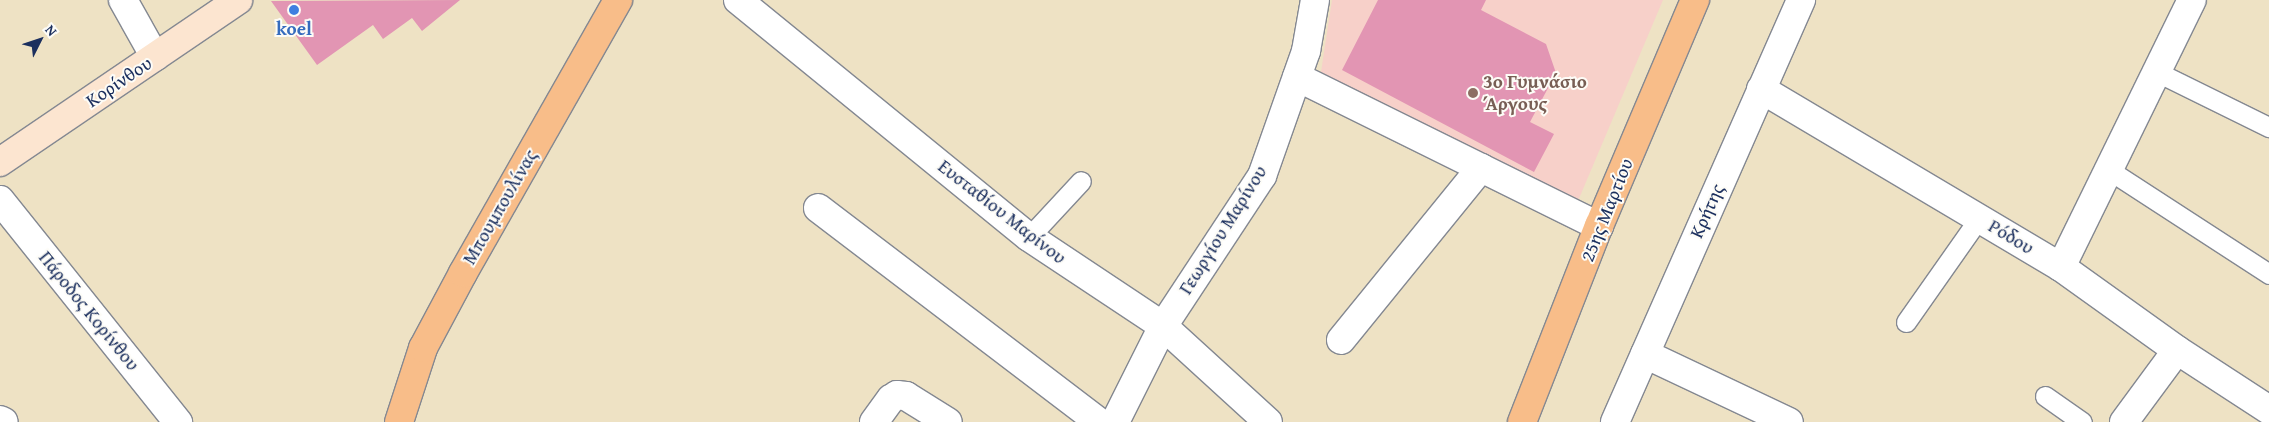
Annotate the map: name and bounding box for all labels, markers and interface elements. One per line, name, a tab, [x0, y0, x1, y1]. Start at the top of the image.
marker: koel	[288, 4, 300, 16]
north arrow	[15, 15, 65, 65]
place label: koel	[276, 18, 312, 40]
text: N	[41, 20, 62, 40]
street label: Κορίνθου	[82, 52, 156, 112]
place label: 3ο Γυμνάσιο Άργους	[1483, 71, 1587, 115]
marker: 3ο Γυμνάσιο Άργους	[1467, 87, 1479, 99]
street label: Μπουμπουλίνας	[458, 145, 542, 269]
street label: Ευσταθίου Μαρίνου	[933, 155, 1071, 269]
street label: 25ης Μαρτίου	[1576, 155, 1638, 265]
street label: Γεωργίου Μαρίνου	[1174, 161, 1272, 299]
street label: Κρήτης	[1685, 180, 1729, 242]
street label: Ρόδου	[1984, 215, 2038, 259]
street label: Πάροδος Κορίνθου	[34, 247, 144, 375]

